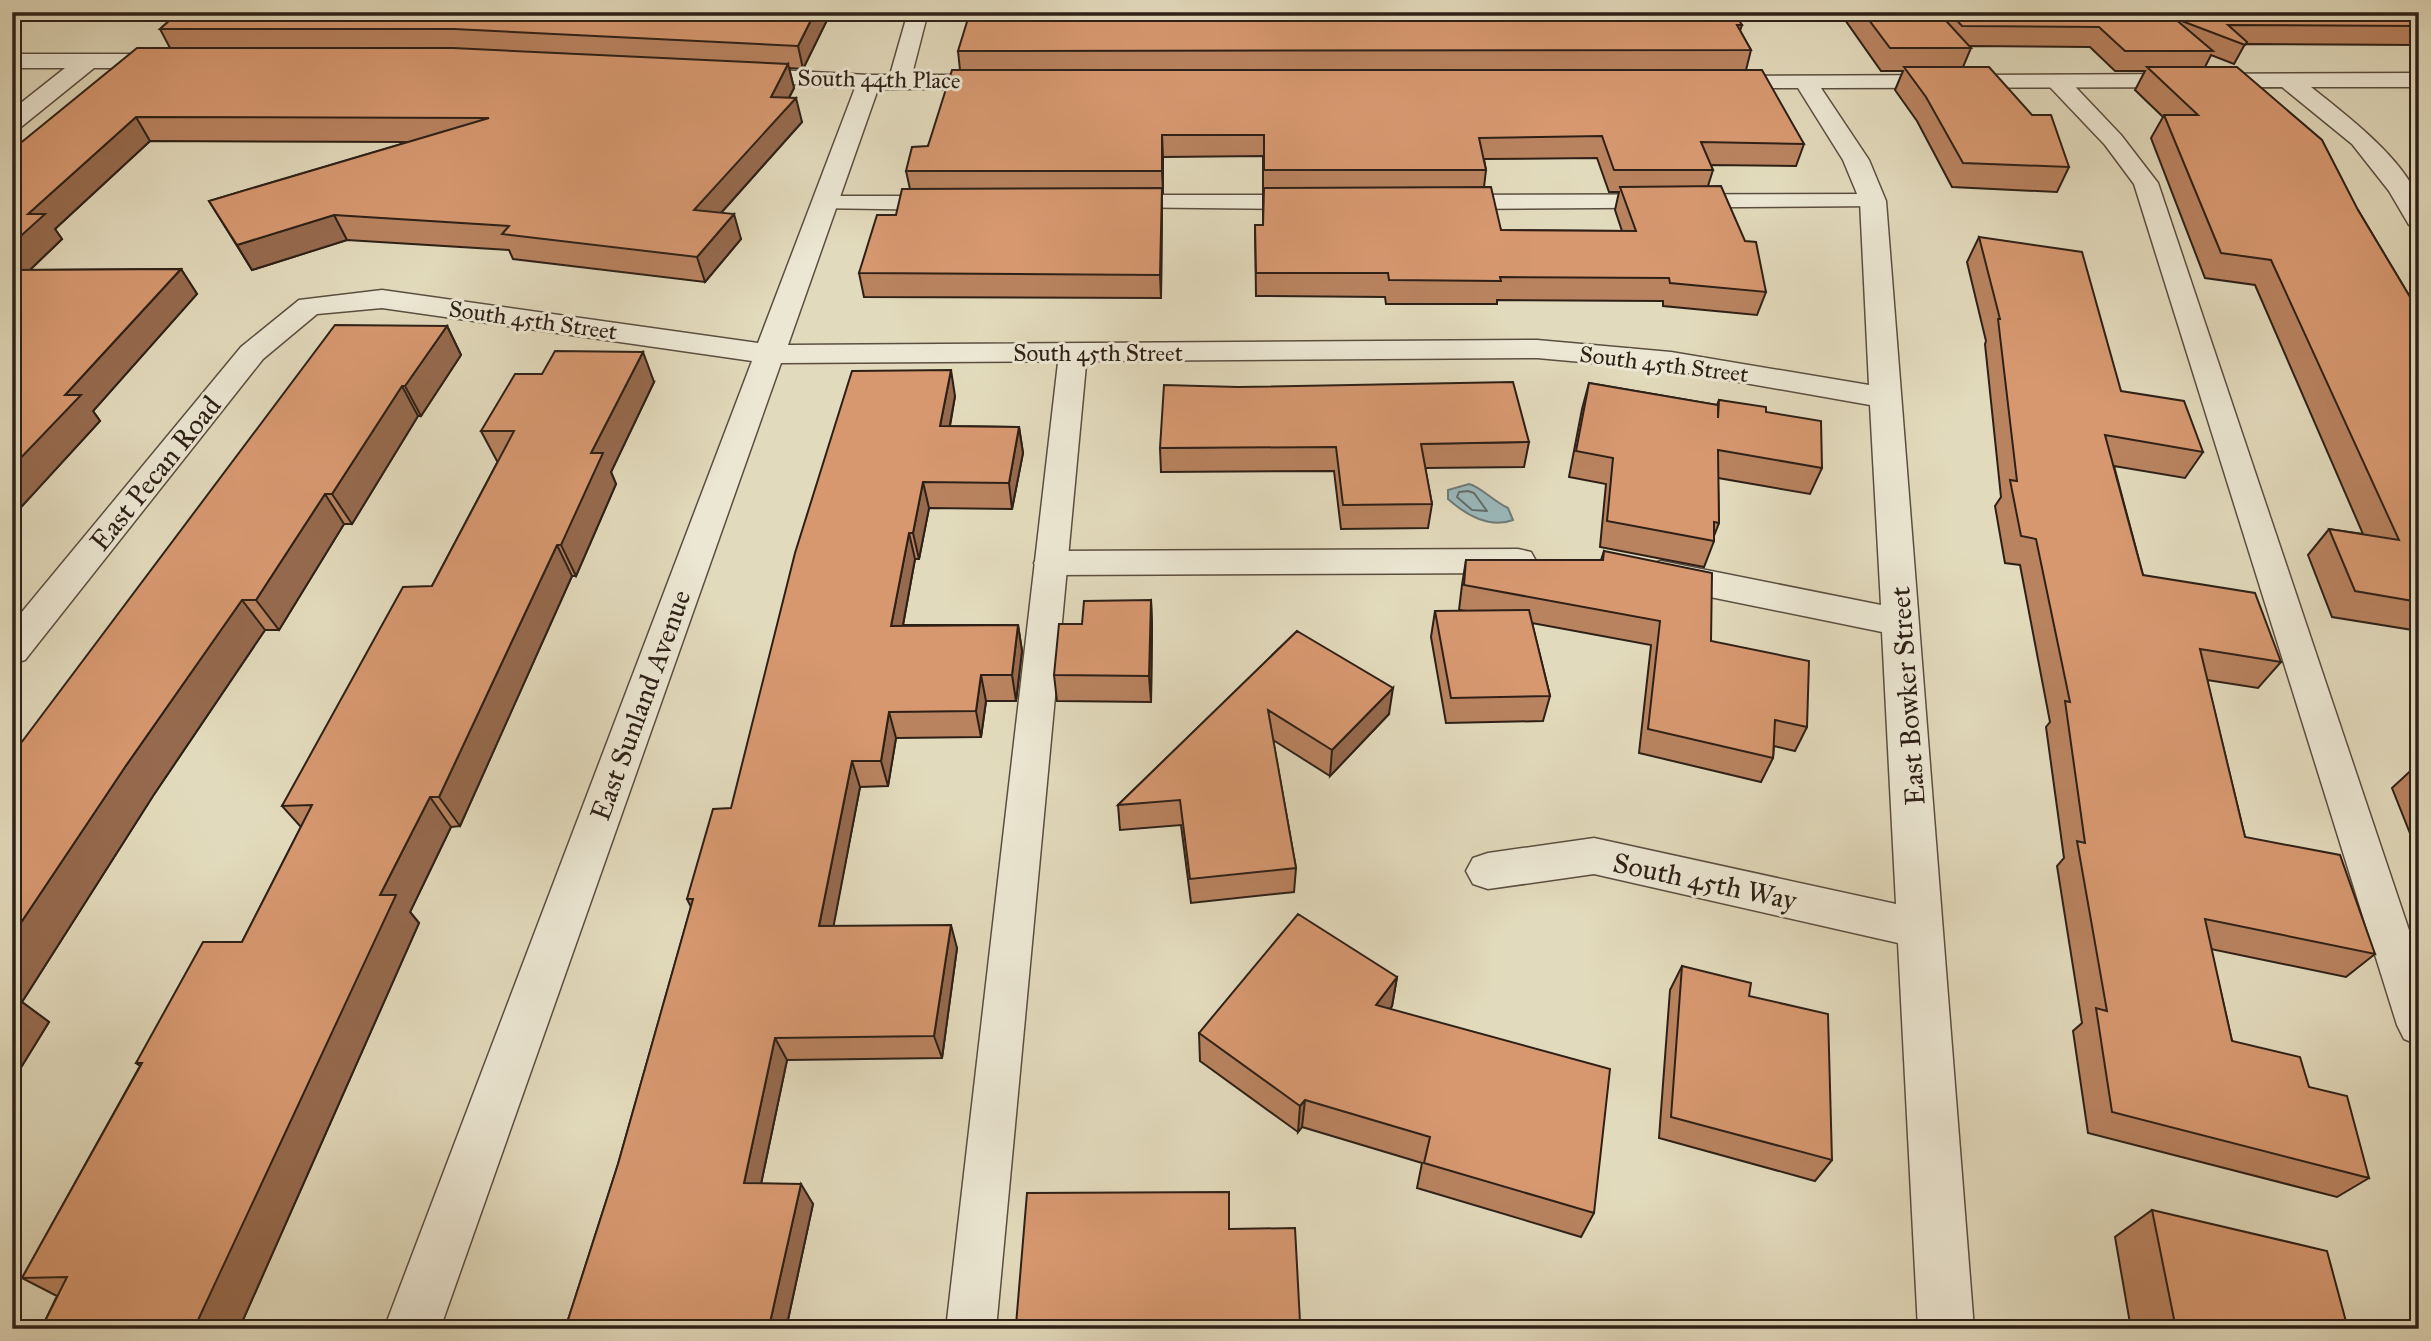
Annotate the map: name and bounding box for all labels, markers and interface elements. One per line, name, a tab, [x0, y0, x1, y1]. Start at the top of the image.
street label: South 44th Place	[797, 64, 961, 94]
street label: South 45th Street	[447, 294, 619, 346]
street label: South 45th Street	[1013, 339, 1183, 367]
street label: South 45th Street	[1578, 340, 1750, 388]
street label: East Pecan Road	[82, 389, 229, 558]
street label: East Sunland Avenue	[582, 585, 698, 825]
street label: East Bowker Street	[1882, 585, 1933, 807]
street label: South 45th Way	[1610, 845, 1801, 918]

